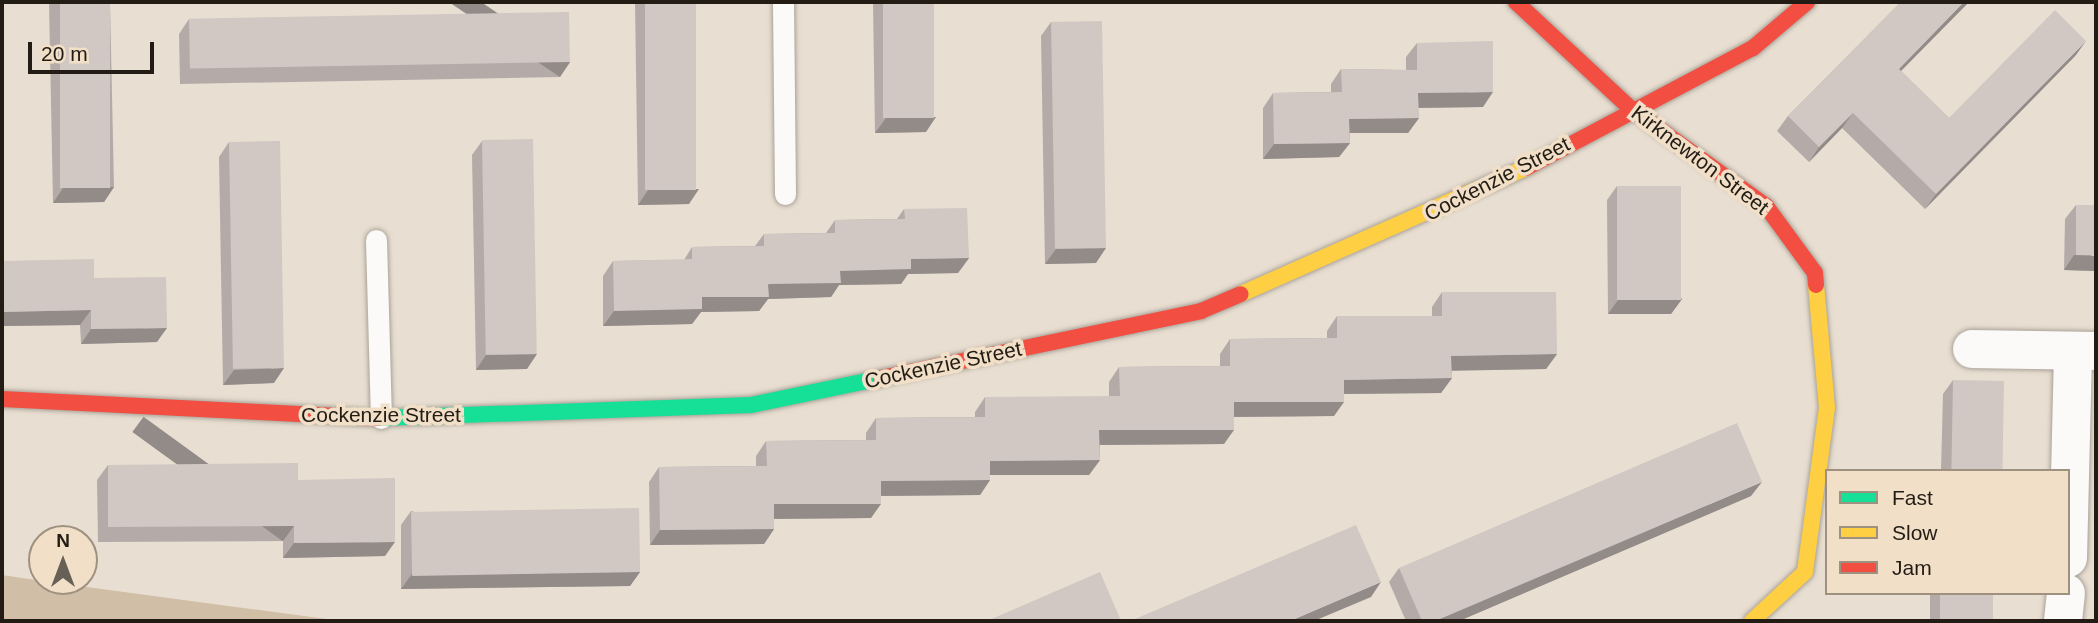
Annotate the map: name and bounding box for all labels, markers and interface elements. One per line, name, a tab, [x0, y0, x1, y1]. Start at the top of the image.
scale bar	[32, 28, 158, 72]
text: 20 m	[41, 42, 88, 65]
street label: Kirknewton Street	[1626, 100, 1774, 220]
street label: Cockenzie Street	[1420, 131, 1574, 227]
street label: Cockenzie Street	[862, 336, 1024, 394]
street label: Cockenzie Street	[301, 402, 461, 428]
legend	[1825, 469, 2070, 595]
text: Fast	[1892, 486, 1933, 509]
text: Slow	[1892, 521, 1938, 544]
north arrow	[28, 525, 98, 595]
text: N	[56, 530, 70, 551]
text: Jam	[1892, 556, 1932, 579]

